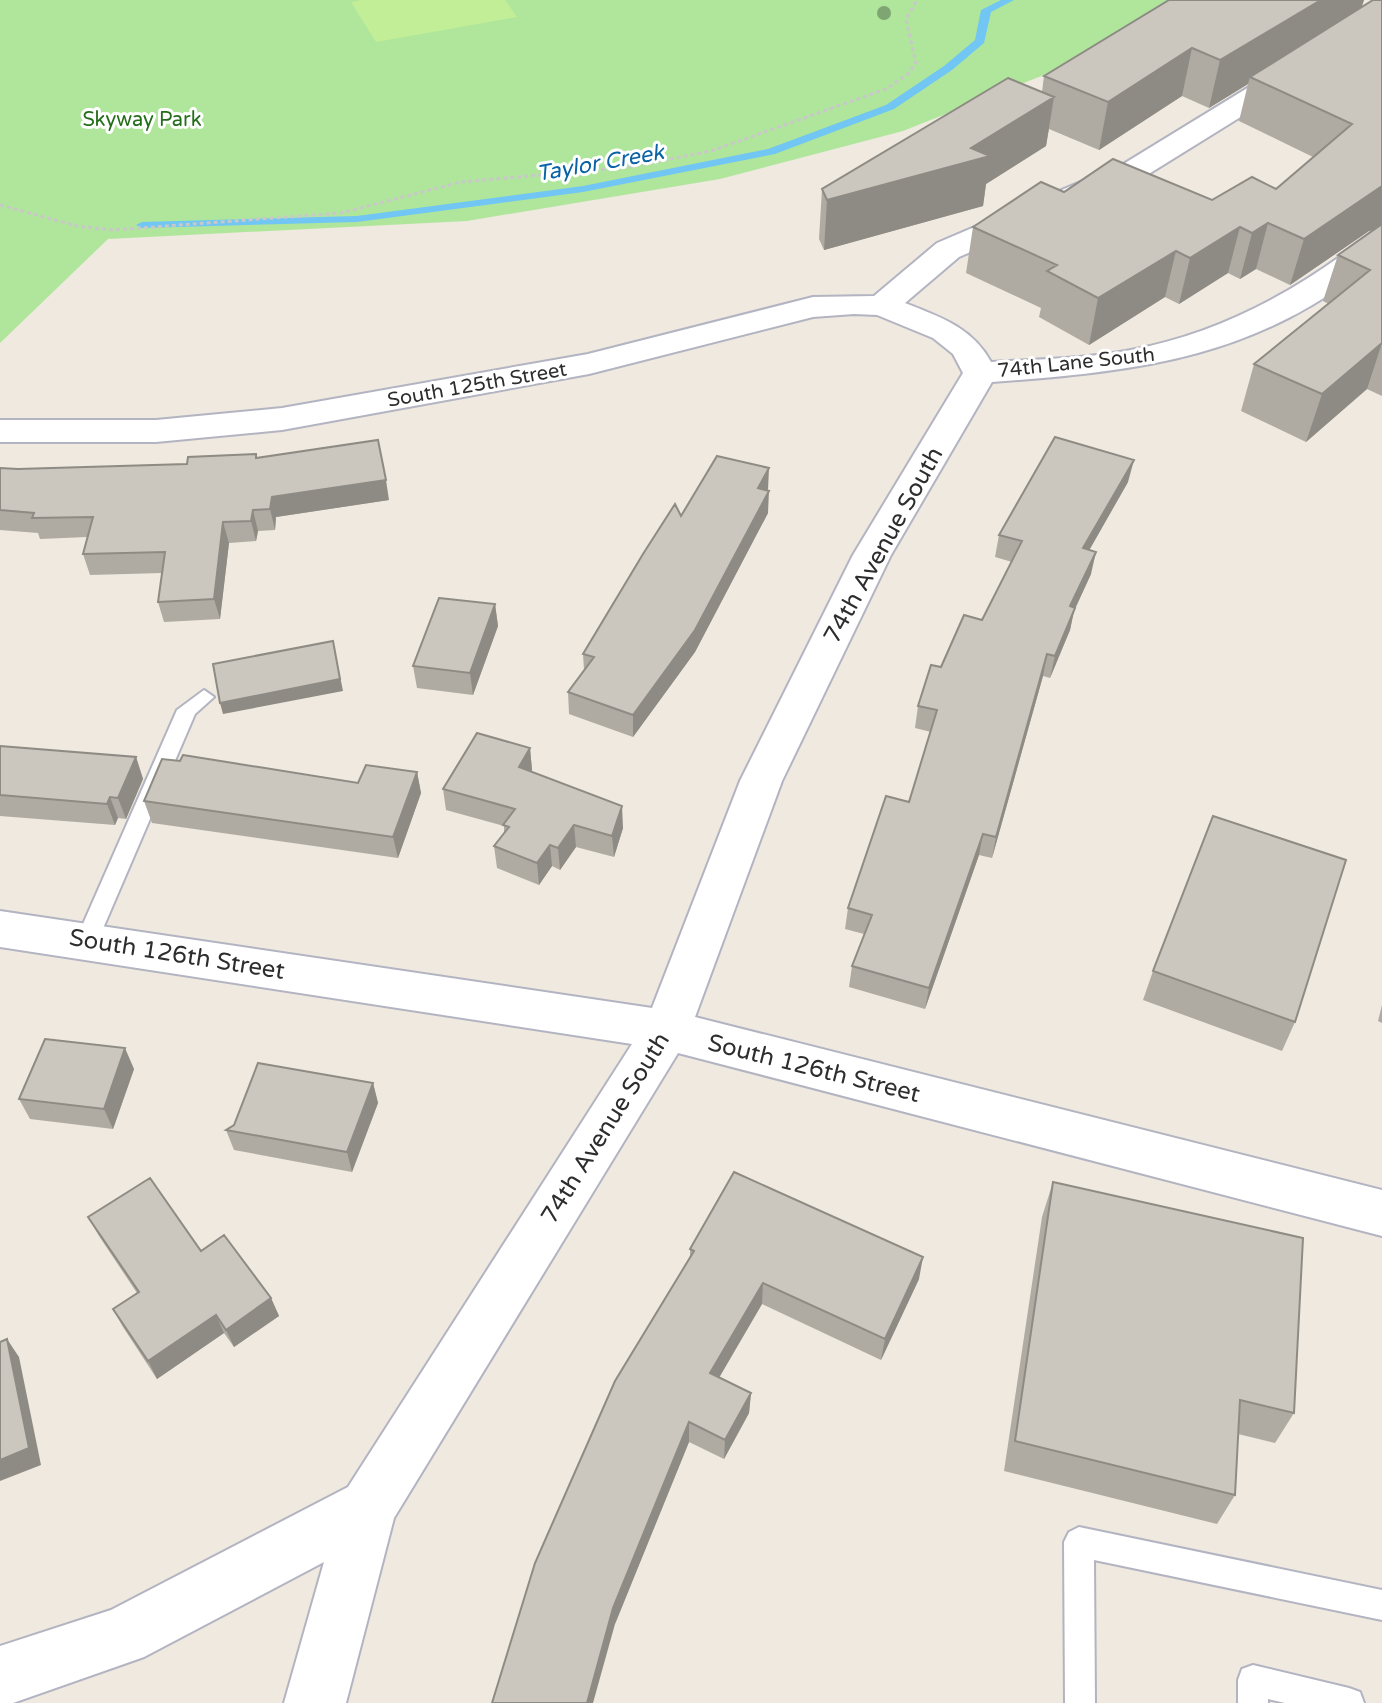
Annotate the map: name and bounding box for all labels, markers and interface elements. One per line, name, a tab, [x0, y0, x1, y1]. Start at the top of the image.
park label: Skyway Park	[82, 108, 202, 132]
water label: Taylor Creek	[535, 139, 668, 187]
street label: 74th Lane South	[996, 343, 1156, 383]
street label: South 125th Street	[386, 357, 569, 413]
street label: 74th Avenue South	[817, 442, 949, 649]
street label: South 126th Street	[67, 923, 287, 986]
street label: 74th Avenue South	[535, 1027, 676, 1229]
street label: South 126th Street	[705, 1028, 923, 1109]

